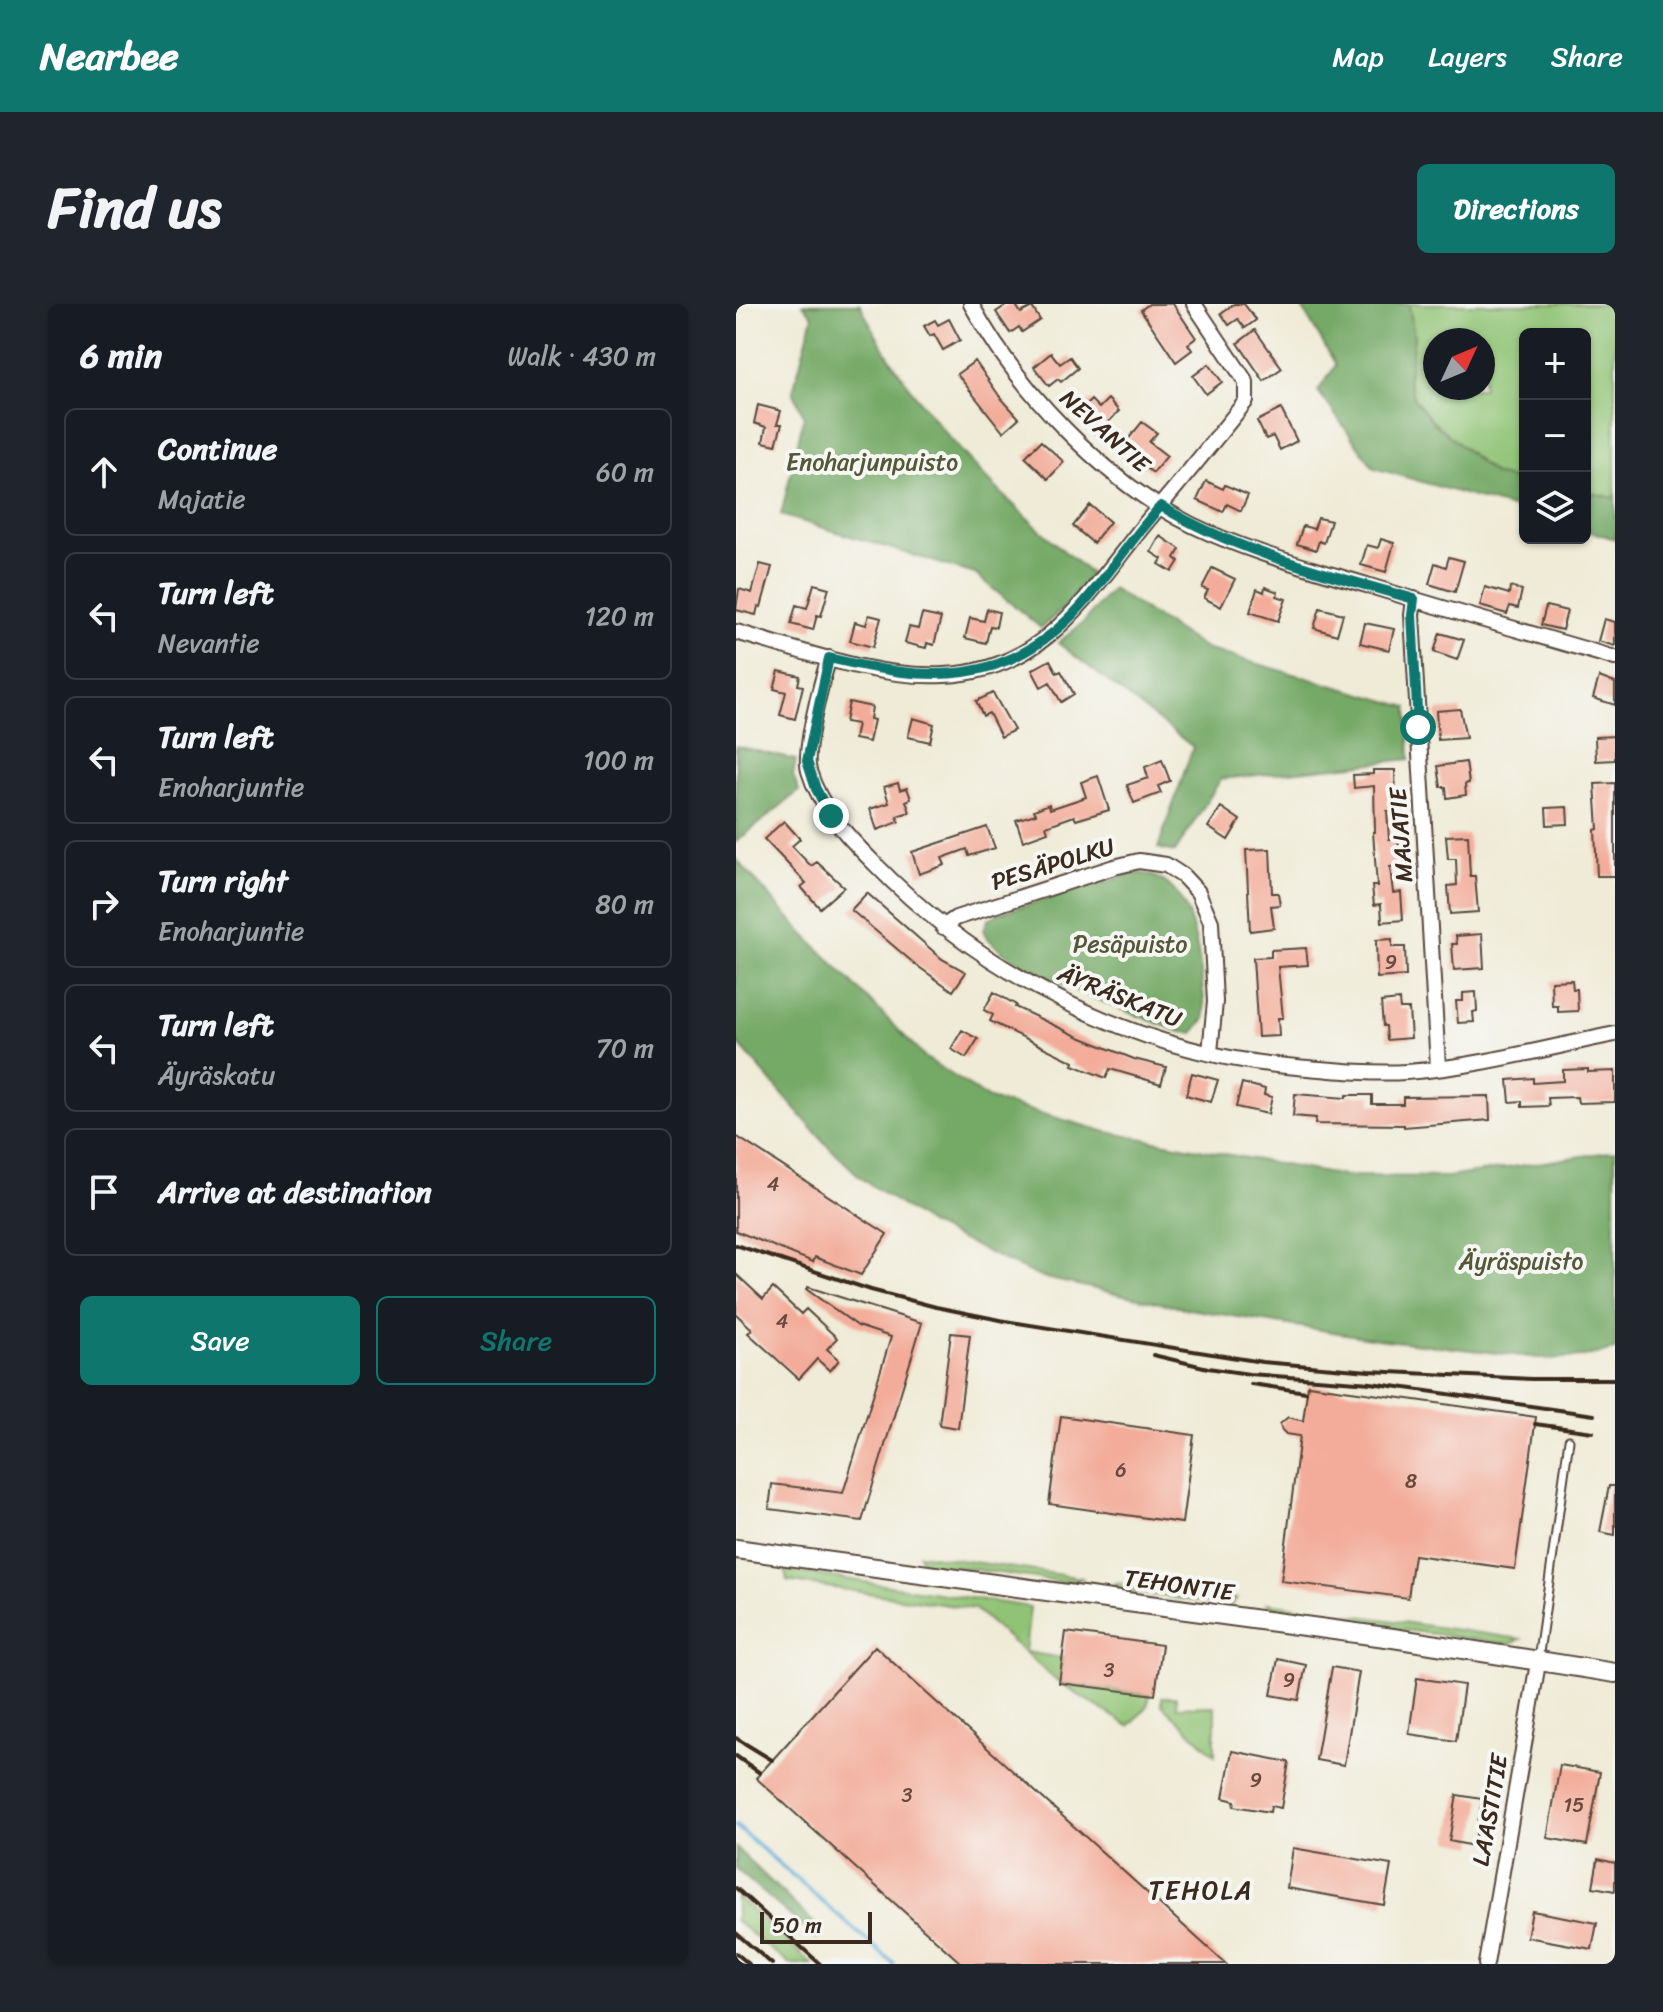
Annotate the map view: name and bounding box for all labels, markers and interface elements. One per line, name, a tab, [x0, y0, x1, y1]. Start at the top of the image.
text: Nearbee	[40, 23, 179, 90]
text: Map	[1332, 32, 1384, 81]
text: Layers	[1428, 32, 1507, 81]
text: Share	[1551, 32, 1623, 81]
text: Find us	[48, 159, 221, 258]
button: Directions	[1417, 164, 1615, 253]
text: 6 min	[80, 326, 162, 386]
north arrow	[1423, 328, 1495, 400]
map controls	[1519, 328, 1591, 544]
button: +	[1519, 328, 1591, 400]
text: Walk · 430 m	[508, 333, 656, 379]
street label: NEVANTIE	[1050, 378, 1161, 485]
button: −	[1519, 400, 1591, 472]
text: Continue	[158, 422, 277, 476]
park label: Enoharjunpuisto	[786, 441, 958, 483]
text: 60 m	[596, 449, 654, 495]
icon: ahead	[82, 450, 126, 494]
button: layers	[1519, 472, 1591, 544]
text: Majatie	[158, 476, 246, 522]
text: Turn left	[158, 566, 274, 620]
text: 120 m	[585, 593, 654, 639]
icon: left	[82, 594, 126, 638]
text: Nevantie	[158, 620, 260, 666]
route start	[1400, 709, 1436, 745]
text: Turn left	[158, 710, 274, 764]
text: 100 m	[583, 737, 654, 783]
icon: left	[82, 738, 126, 782]
text: Enoharjuntie	[158, 764, 304, 810]
street label: MAJATIE	[1377, 785, 1425, 884]
route end	[813, 798, 849, 834]
street label: PESÄPOLKU	[986, 825, 1120, 903]
text: Turn right	[158, 854, 288, 908]
text: 80 m	[595, 881, 654, 927]
icon: right	[82, 882, 126, 926]
text: Enoharjuntie	[158, 908, 304, 954]
park label: Pesäpuisto	[1073, 923, 1187, 965]
house number: 9	[1385, 945, 1397, 980]
street label: ÄYRÄSKATU	[1050, 952, 1189, 1040]
text: Turn left	[158, 998, 274, 1052]
text: 70 m	[596, 1025, 654, 1071]
icon: left	[82, 1026, 126, 1070]
text: Äyräskatu	[158, 1052, 275, 1098]
text: Arrive at destination	[158, 1165, 432, 1219]
house number: 4	[767, 1167, 779, 1202]
icon: arrive	[82, 1170, 126, 1214]
park label: Äyräspuisto	[1458, 1240, 1583, 1282]
button: Save	[80, 1296, 360, 1385]
button: Share	[376, 1296, 656, 1385]
house number: 4	[776, 1304, 788, 1339]
house number: 6	[1115, 1453, 1127, 1488]
house number: 8	[1405, 1464, 1417, 1499]
street label: TEHONTIE	[1122, 1557, 1238, 1614]
house number: 3	[1104, 1653, 1115, 1688]
house number: 9	[1283, 1663, 1295, 1698]
street label: LAASTITIE	[1460, 1749, 1521, 1869]
house number: 9	[1250, 1763, 1262, 1798]
house number: 3	[902, 1778, 913, 1813]
house number: 15	[1564, 1788, 1584, 1823]
district label: TEHOLA	[1148, 1867, 1254, 1913]
text: 50 m	[772, 1906, 822, 1945]
scale bar	[760, 1908, 872, 1944]

